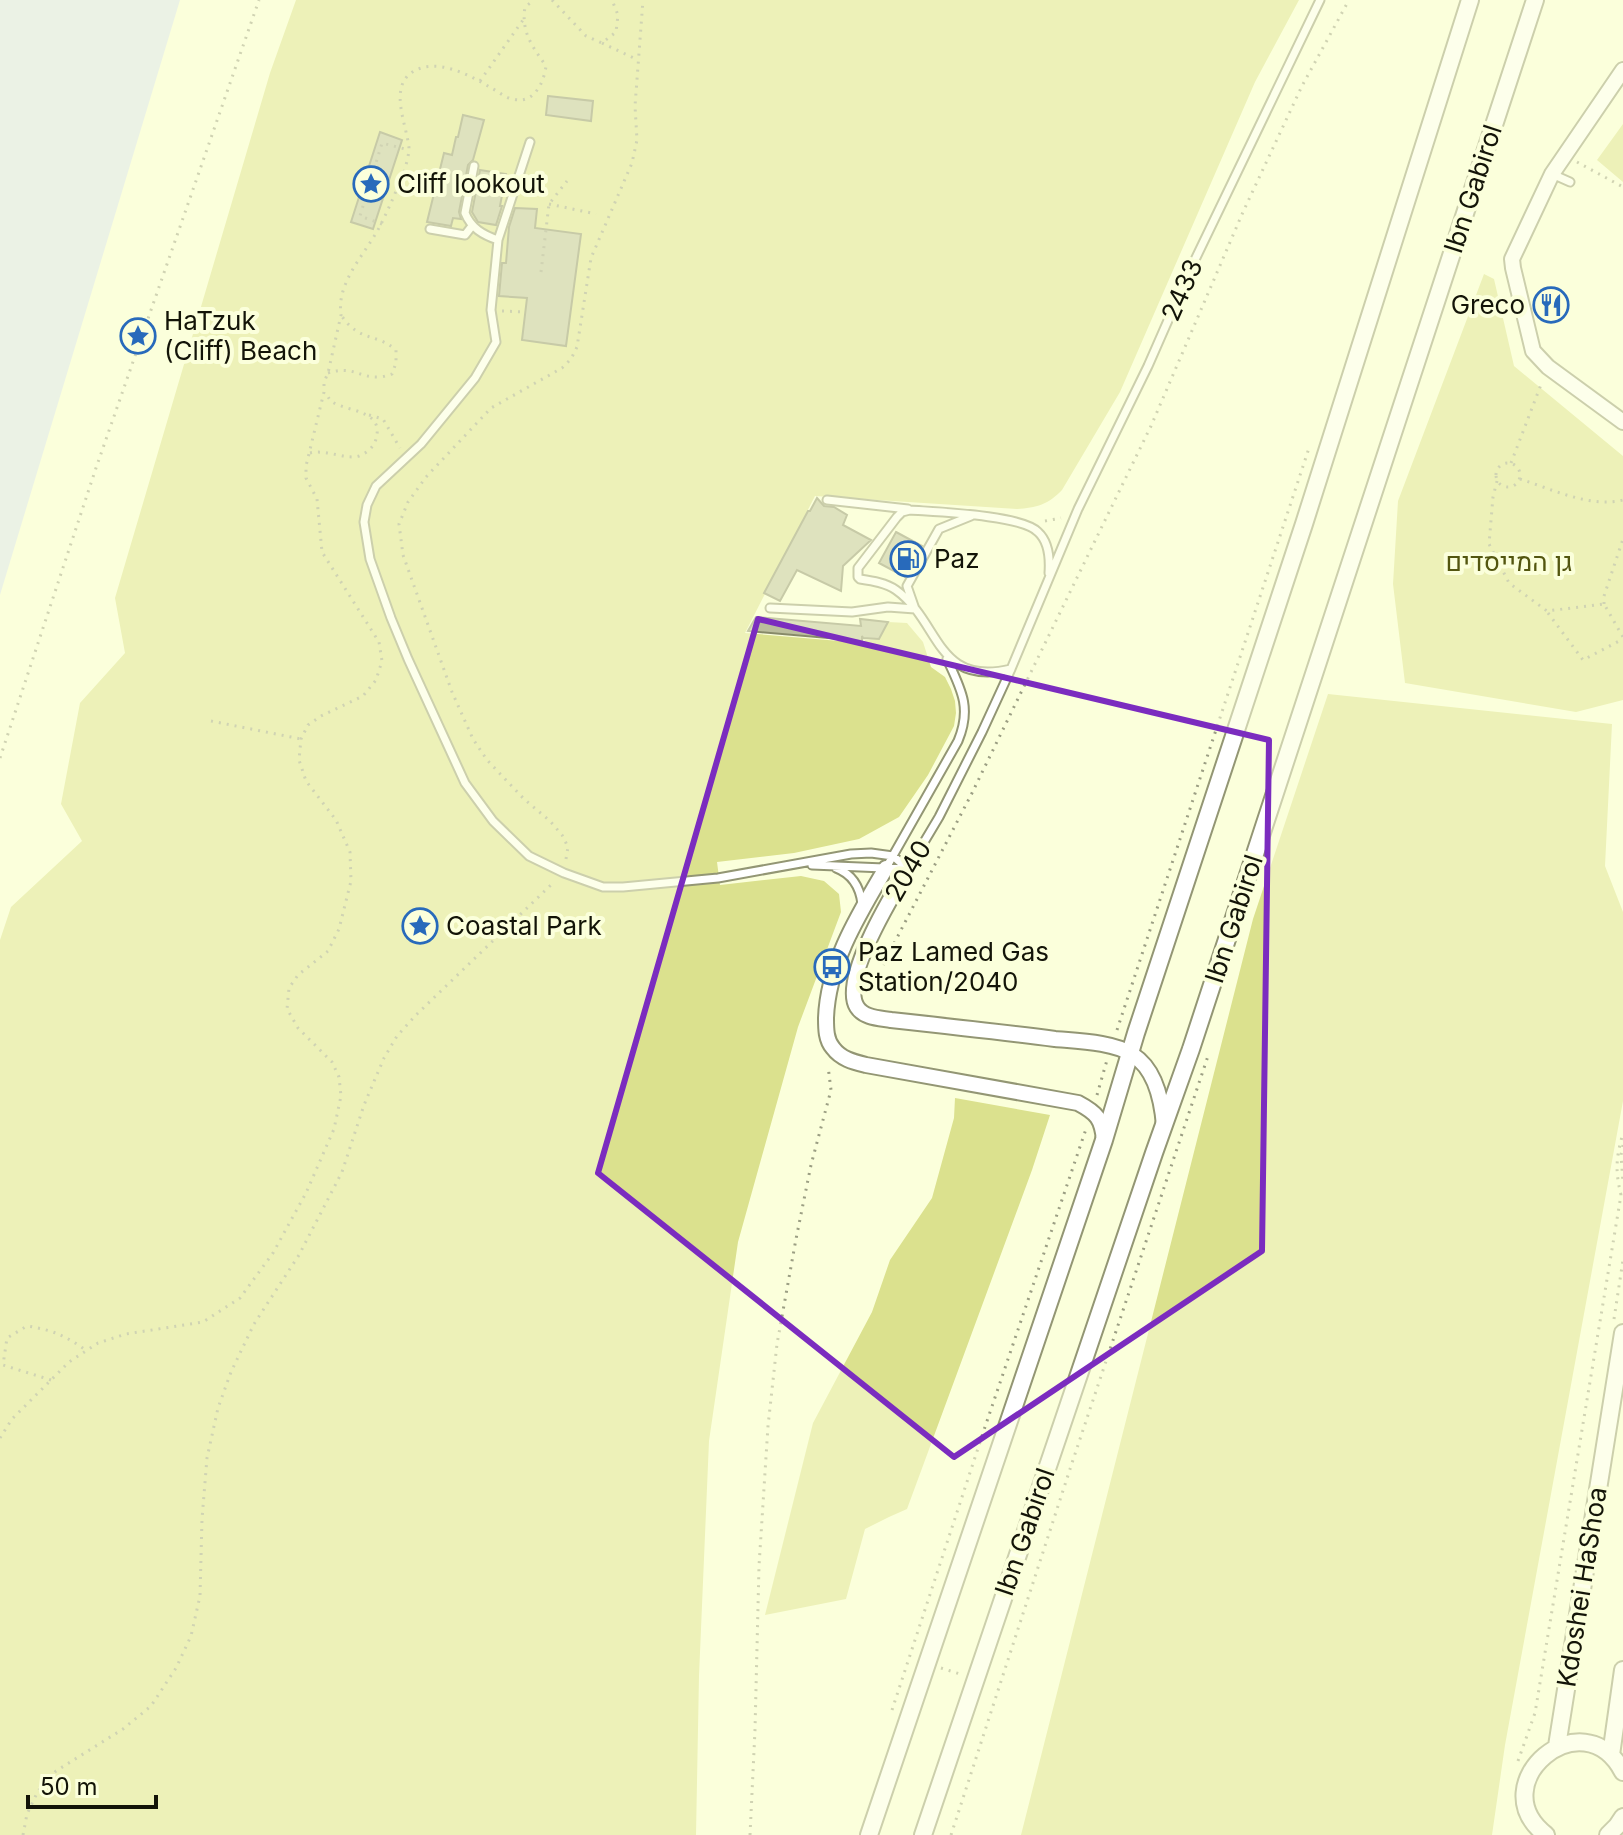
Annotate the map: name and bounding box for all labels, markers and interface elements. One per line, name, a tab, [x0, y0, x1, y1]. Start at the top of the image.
street label: Ibn Gabirol	[1437, 121, 1508, 257]
place icon: Cliff lookout	[352, 165, 390, 203]
place label: Cliff lookout	[397, 168, 545, 199]
street label: 2433	[1154, 254, 1209, 326]
restaurant icon: Greco	[1532, 286, 1570, 324]
place label: Greco	[1451, 289, 1525, 320]
place label: HaTzuk (Cliff) Beach	[164, 305, 317, 366]
place icon: HaTzuk (Cliff) Beach	[119, 317, 157, 355]
fuel station icon: Paz	[889, 540, 927, 578]
place label: Paz	[934, 543, 980, 574]
park label: גן המייסדים	[1446, 546, 1572, 577]
street label: 2040	[878, 835, 937, 907]
street label: Ibn Gabirol	[1198, 851, 1269, 987]
place icon: Coastal Park	[401, 907, 439, 945]
place label: Coastal Park	[446, 910, 602, 941]
place label: Paz Lamed Gas Station/2040	[858, 936, 1049, 997]
bus stop icon: Paz Lamed Gas Station/2040	[813, 948, 851, 986]
street label: Ibn Gabirol	[988, 1464, 1061, 1600]
street label: Kdoshei HaShoa	[1550, 1485, 1613, 1689]
scale bar	[28, 1759, 156, 1809]
text: 50 m	[40, 1772, 98, 1801]

